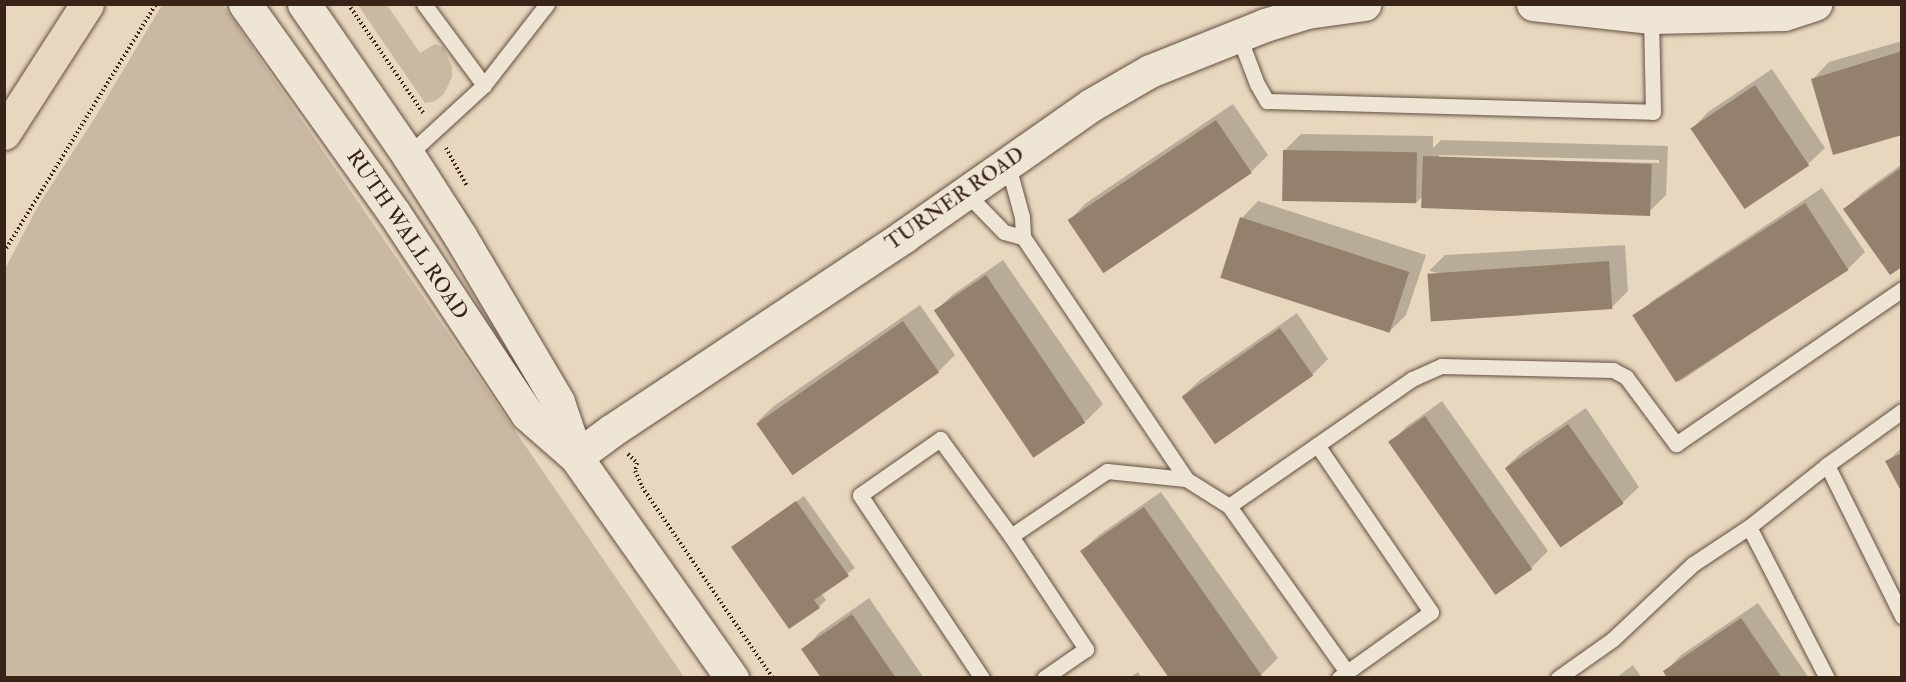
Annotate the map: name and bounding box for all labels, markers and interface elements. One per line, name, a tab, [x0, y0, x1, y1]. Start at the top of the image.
street label: TURNER ROAD	[881, 142, 1029, 256]
street label: RUTH WALL ROAD	[341, 145, 473, 325]

